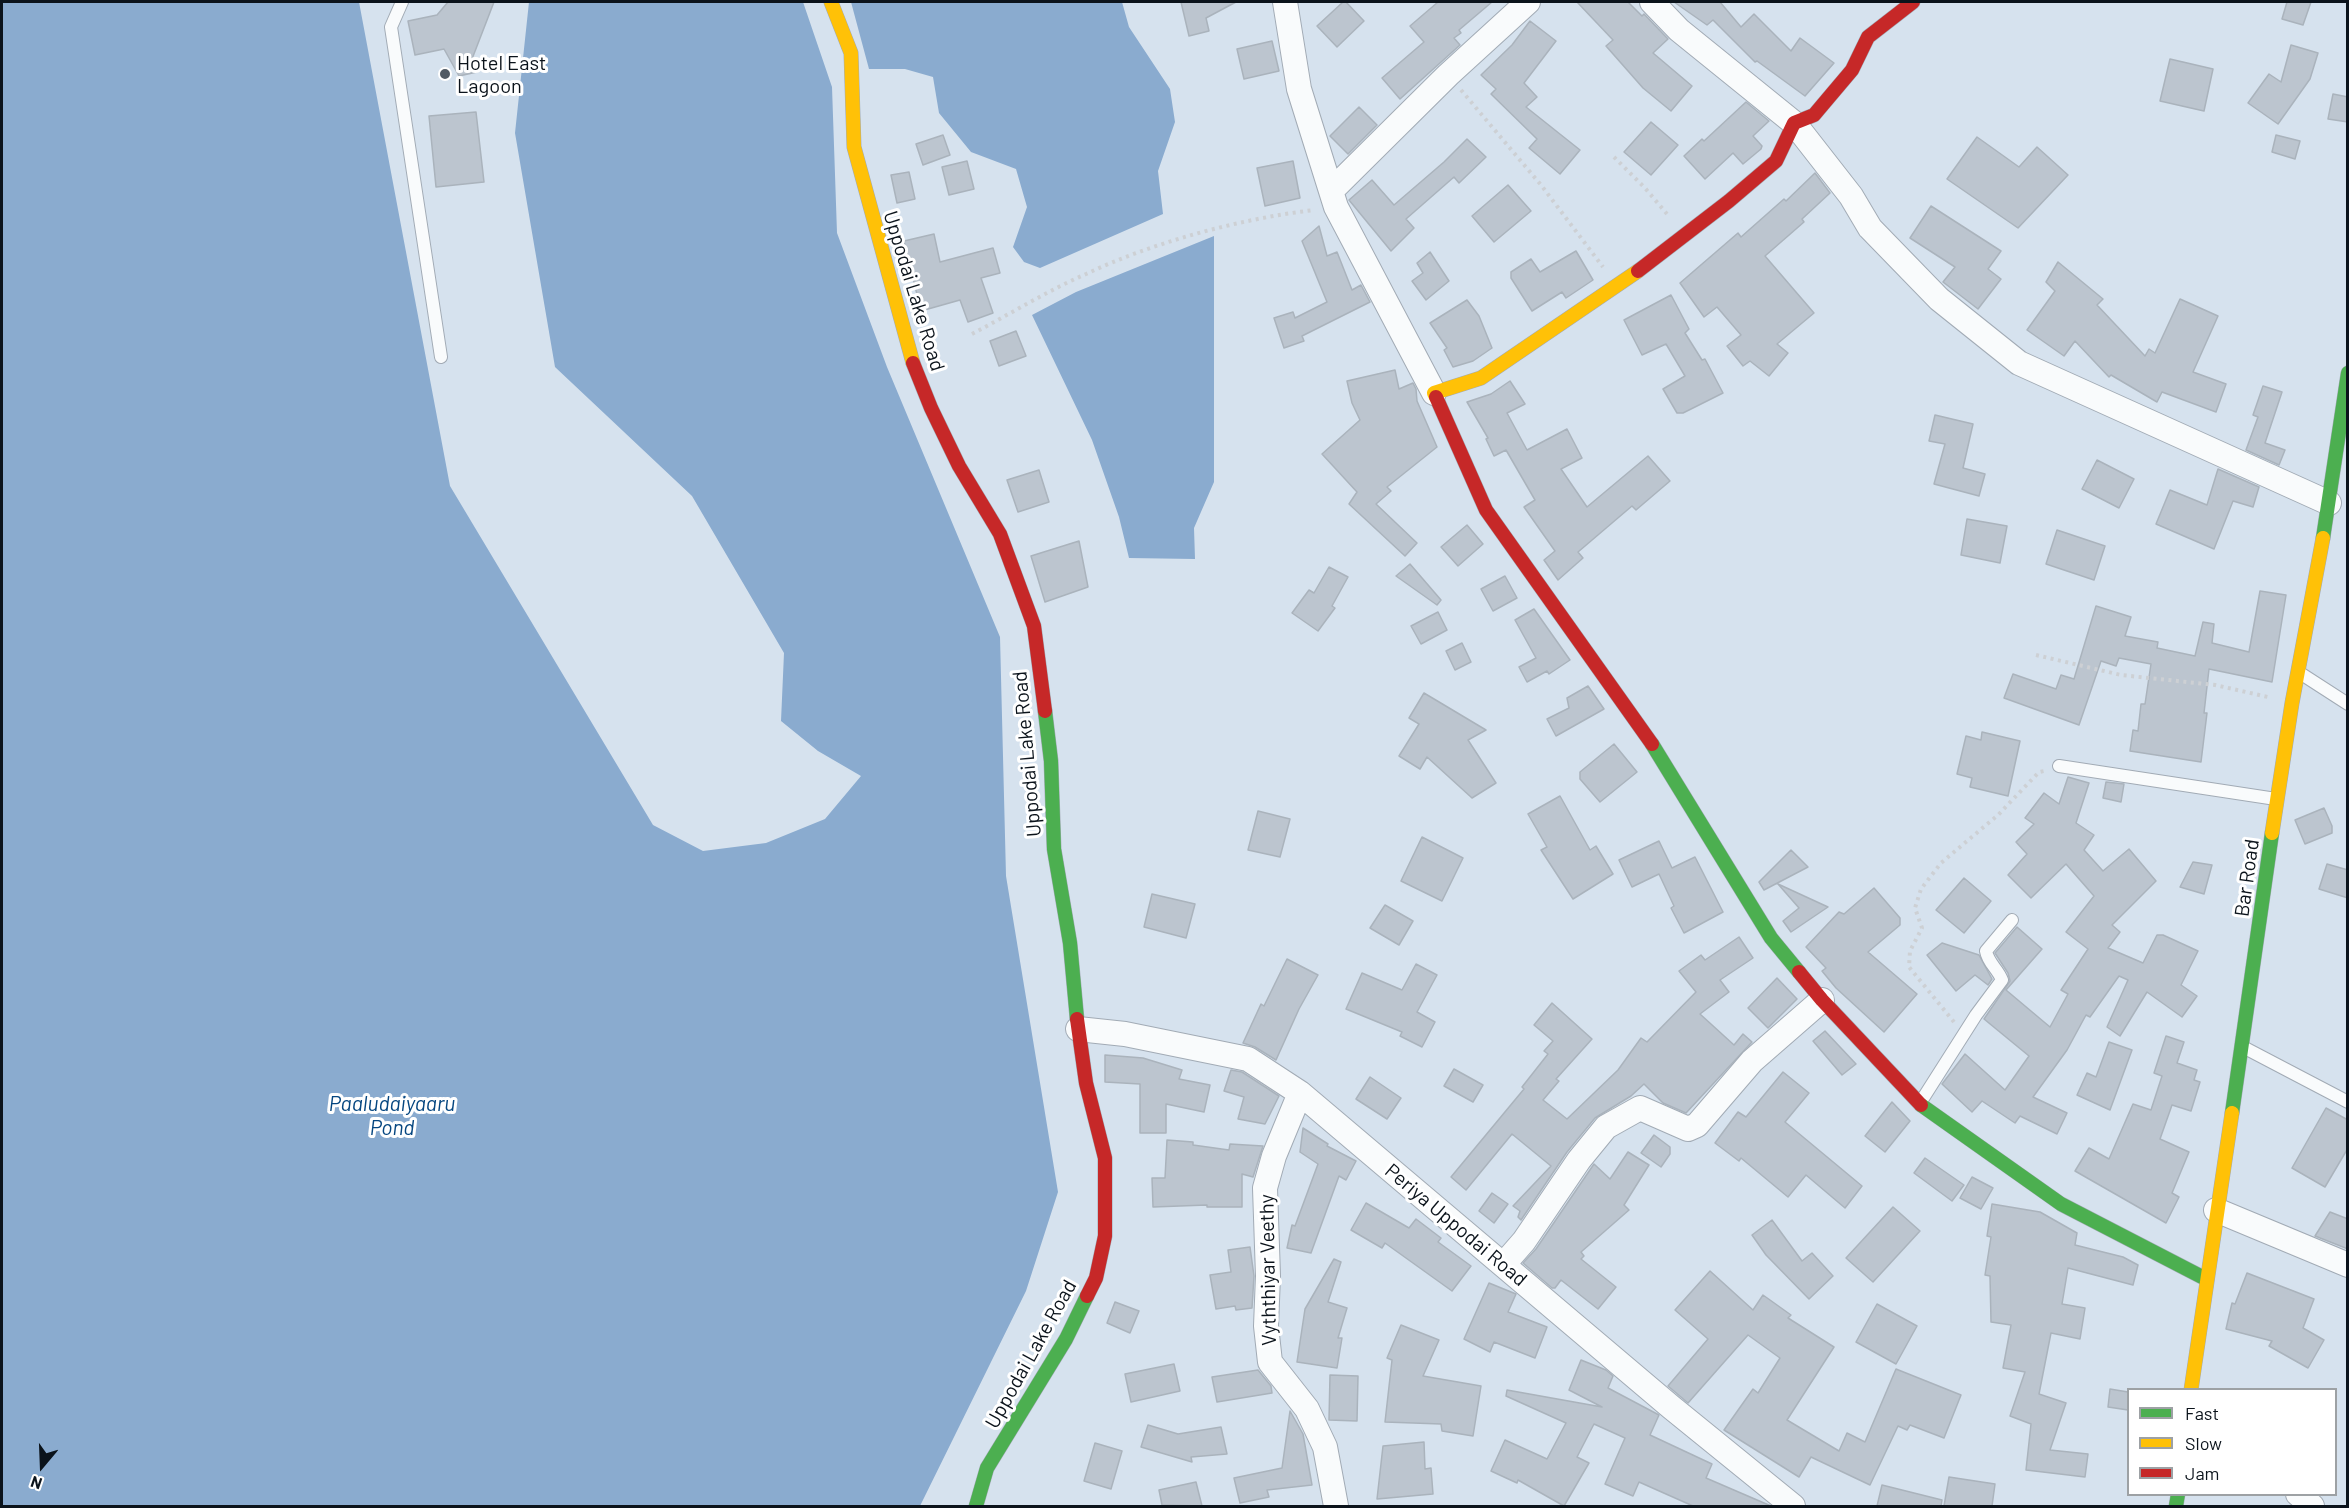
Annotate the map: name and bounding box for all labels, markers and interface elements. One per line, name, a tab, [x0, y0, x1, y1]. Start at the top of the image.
place label: Hotel East Lagoon	[457, 51, 546, 98]
marker: Hotel East Lagoon	[438, 67, 452, 81]
street label: Uppodai Lake Road	[878, 208, 950, 374]
street label: Uppodai Lake Road	[1008, 670, 1046, 838]
street label: Bar Road	[2230, 838, 2264, 918]
water label: Paaludaiyaaru Pond	[329, 1091, 455, 1141]
street label: Periya Uppodai Road	[1380, 1159, 1532, 1291]
street label: Vyththiyar Veethy	[1255, 1194, 1281, 1346]
street label: Uppodai Lake Road	[980, 1276, 1082, 1432]
legend	[2127, 1388, 2337, 1496]
text: Fast	[2185, 1402, 2219, 1424]
text: Slow	[2185, 1432, 2222, 1454]
north arrow	[12, 1436, 72, 1496]
text: Jam	[2185, 1462, 2219, 1484]
text: N	[28, 1473, 44, 1494]

